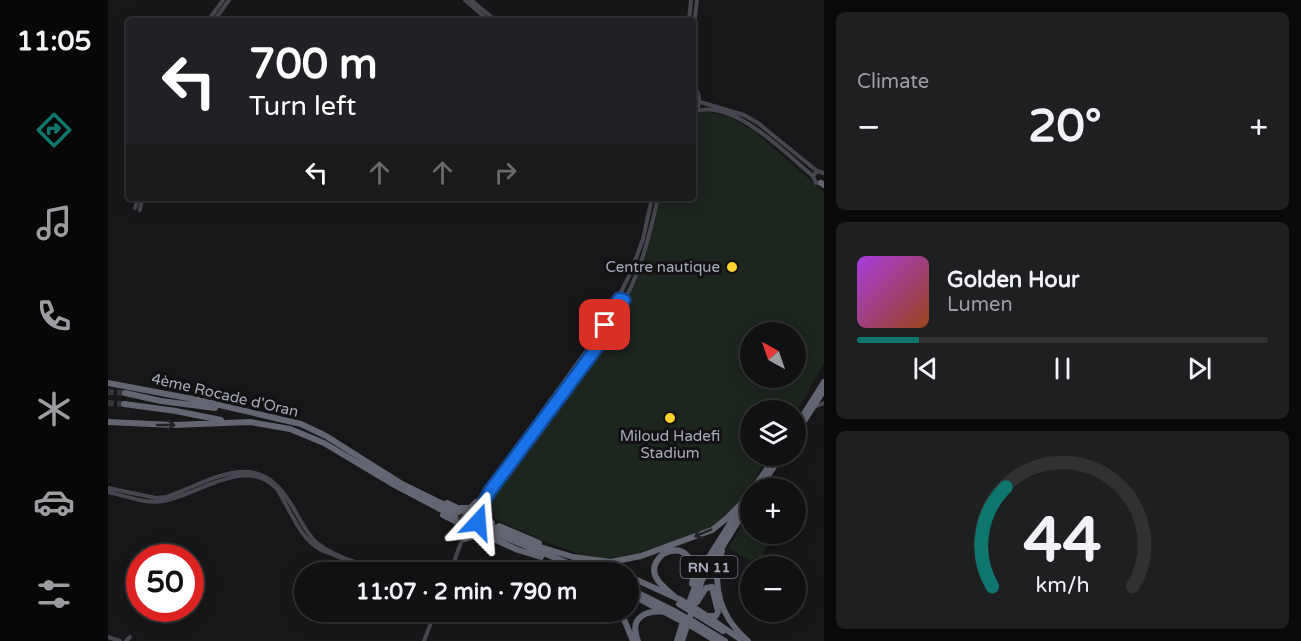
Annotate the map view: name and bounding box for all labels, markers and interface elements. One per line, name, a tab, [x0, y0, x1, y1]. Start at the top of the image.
text: 11:05	[17, 25, 91, 58]
text: 700 m	[249, 39, 378, 90]
icon: left	[150, 42, 228, 120]
text: Climate	[857, 70, 929, 94]
text: Turn left	[249, 90, 356, 123]
text: 20°	[1028, 100, 1102, 154]
text: −	[857, 108, 881, 147]
text: +	[1249, 108, 1268, 147]
icon: directions	[33, 109, 75, 151]
icon: left	[300, 156, 333, 189]
icon: ahead	[363, 156, 396, 189]
icon: ahead	[426, 156, 459, 189]
icon: right	[489, 156, 522, 189]
icon: music	[33, 202, 75, 244]
place label: Centre nautique	[606, 258, 720, 276]
marker: Centre nautique	[725, 260, 739, 274]
text: Golden Hour	[947, 267, 1079, 293]
text: Lumen	[947, 293, 1013, 317]
icon: phone	[33, 295, 75, 337]
pin	[579, 299, 630, 350]
icon: arrive	[588, 308, 621, 341]
north arrow	[740, 322, 806, 388]
map controls	[740, 322, 806, 622]
icon: previous	[909, 352, 942, 385]
icon: pause	[1046, 352, 1079, 385]
icon: next	[1183, 352, 1216, 385]
street label: 4ème Rocade d'Oran	[150, 369, 300, 421]
icon: climate	[33, 388, 75, 430]
button: layers	[740, 400, 806, 466]
marker: Miloud Hadefi Stadium	[663, 411, 677, 425]
one-way arrow	[156, 419, 176, 431]
place label: Miloud Hadefi Stadium	[620, 427, 720, 462]
button: +	[740, 478, 806, 544]
icon: car	[33, 481, 75, 523]
position arrow	[446, 490, 510, 554]
text: 44	[1023, 504, 1102, 579]
one-way arrow	[694, 528, 712, 540]
speed limit sign: 50	[126, 544, 204, 622]
road number: RN 11	[680, 556, 738, 578]
button: −	[740, 556, 806, 622]
icon: filters	[33, 573, 75, 615]
text: km/h	[1036, 573, 1089, 599]
text: 11:07 · 2 min · 790 m	[356, 579, 577, 605]

